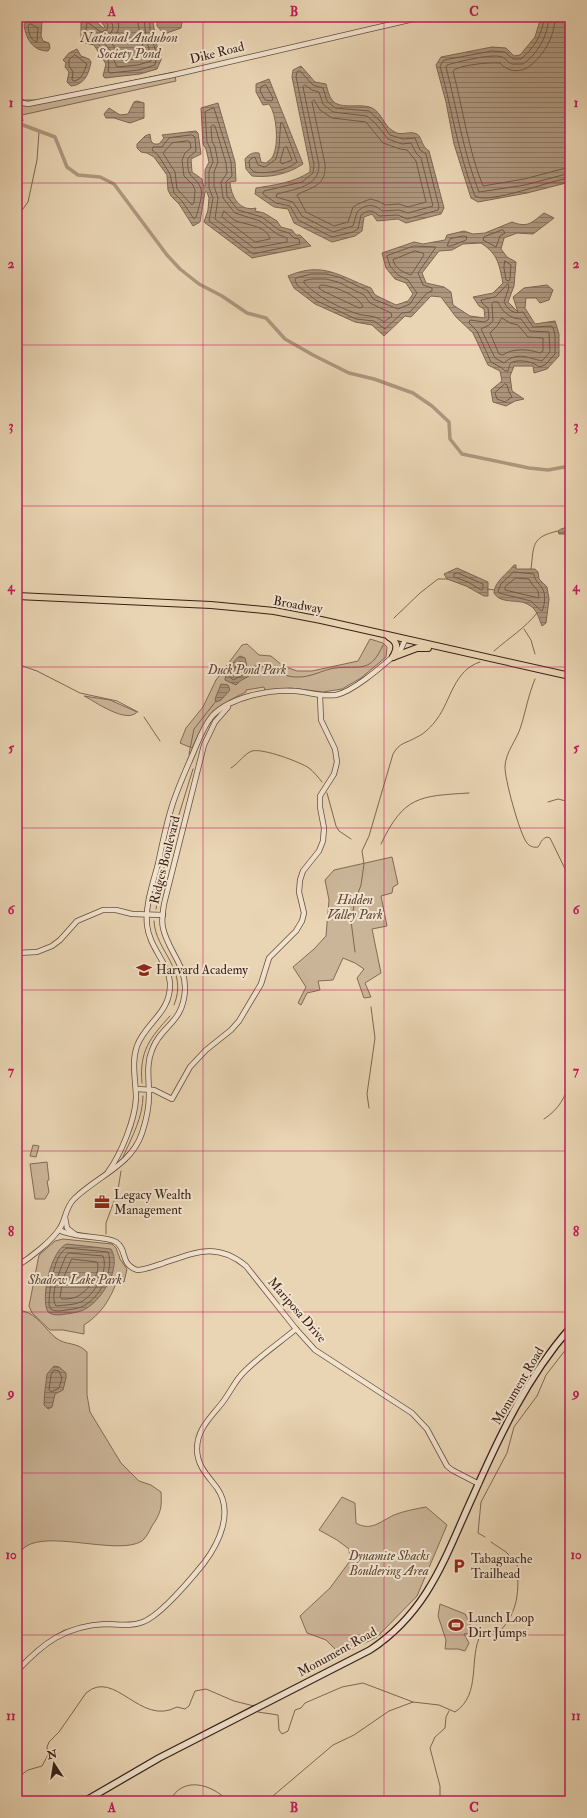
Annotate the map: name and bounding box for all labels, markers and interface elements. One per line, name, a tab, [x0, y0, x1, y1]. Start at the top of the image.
text: A	[107, 4, 117, 20]
text: B	[290, 4, 298, 20]
text: C	[469, 4, 479, 20]
water label: National Audubon Society Pond	[79, 29, 178, 62]
street label: Dike Road	[188, 38, 246, 67]
text: 1	[9, 95, 14, 111]
text: 1	[574, 95, 579, 111]
text: 2	[8, 256, 15, 272]
text: 2	[573, 256, 580, 272]
text: 3	[9, 418, 14, 434]
text: 3	[574, 418, 579, 434]
text: 4	[6, 579, 15, 595]
text: 4	[571, 579, 580, 595]
street label: Broadway	[272, 593, 324, 618]
park label: Duck Pond Park	[207, 662, 286, 678]
text: 5	[8, 740, 14, 756]
text: 5	[573, 740, 579, 756]
street label: Ridges Boulevard	[146, 814, 184, 906]
park label: Hidden Valley Park	[327, 892, 383, 923]
text: 6	[8, 902, 16, 918]
text: 6	[573, 902, 581, 918]
school or university icon: Harvard Academy	[135, 961, 153, 979]
place label: Harvard Academy	[156, 962, 248, 979]
text: 7	[8, 1063, 15, 1079]
text: 7	[573, 1063, 580, 1079]
place label: Legacy Wealth Management	[114, 1187, 192, 1218]
office icon: Legacy Wealth Management	[93, 1193, 111, 1211]
text: 8	[8, 1224, 14, 1240]
text: 8	[573, 1224, 579, 1240]
park label: Shadow Lake Park	[27, 1272, 122, 1288]
street label: Mariposa Drive	[264, 1274, 330, 1347]
street label: Monument Road	[488, 1344, 548, 1428]
text: 9	[6, 1385, 15, 1401]
text: 9	[571, 1385, 580, 1401]
text: 10	[5, 1547, 17, 1563]
text: 10	[570, 1547, 582, 1563]
park label: Dynamite Shacks Bouldering Area	[348, 1548, 430, 1579]
place label: Tabaguache Trailhead	[471, 1551, 533, 1582]
parking icon: Tabaguache Trailhead	[450, 1557, 468, 1575]
place label: Lunch Loop Dirt Jumps	[468, 1610, 535, 1642]
sports icon: Lunch Loop Dirt Jumps	[447, 1616, 465, 1634]
street label: Monument Road	[295, 1623, 380, 1680]
text: 11	[6, 1708, 16, 1724]
text: 11	[571, 1708, 581, 1724]
north arrow	[34, 1744, 74, 1784]
text: N	[45, 1747, 59, 1762]
text: A	[107, 1800, 117, 1816]
text: B	[290, 1800, 298, 1816]
text: C	[469, 1800, 479, 1816]

